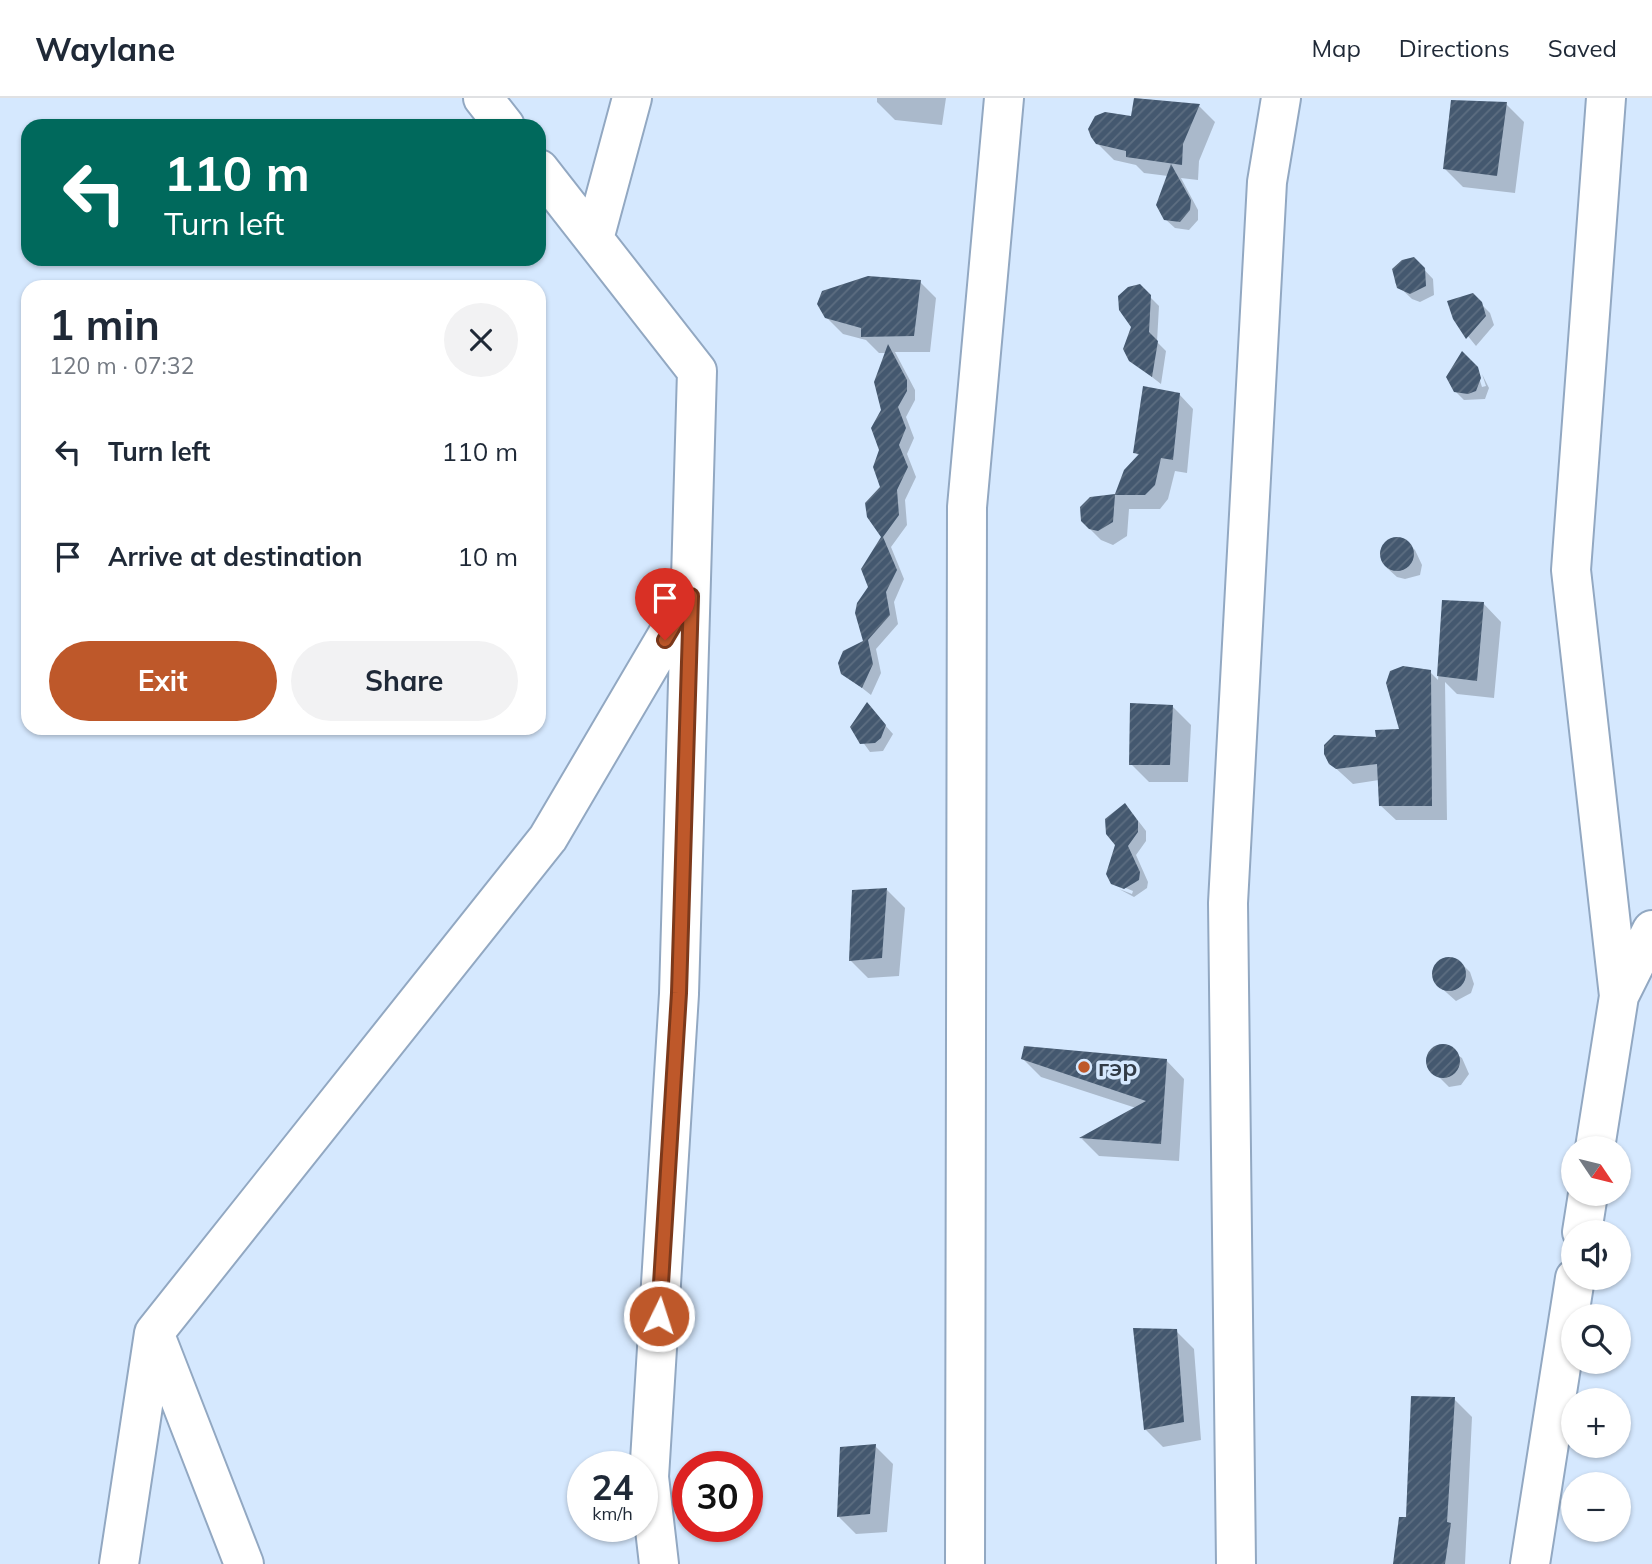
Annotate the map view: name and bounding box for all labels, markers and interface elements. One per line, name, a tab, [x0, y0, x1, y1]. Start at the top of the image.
text: Waylane	[35, 28, 175, 69]
text: Map	[1311, 33, 1361, 63]
text: Directions	[1399, 33, 1510, 63]
text: Saved	[1548, 33, 1617, 63]
text: 110 m	[164, 142, 310, 203]
icon: left	[49, 147, 140, 238]
text: Turn left	[164, 203, 284, 243]
text: 1 min	[49, 298, 160, 351]
button: close	[444, 303, 518, 377]
text: 120 m · 07:32	[49, 351, 194, 380]
icon: left	[49, 433, 87, 471]
text: Turn left	[108, 435, 210, 468]
text: 110 m	[442, 435, 518, 468]
icon: arrive	[49, 538, 87, 576]
text: Arrive at destination	[108, 540, 363, 573]
text: 10 m	[457, 540, 518, 573]
pin	[635, 568, 695, 640]
icon: arrive	[646, 579, 684, 617]
button: Exit	[49, 641, 277, 721]
button: Share	[291, 641, 518, 721]
place label: гэр	[1098, 1052, 1137, 1082]
marker: гэр	[1076, 1059, 1092, 1075]
north arrow	[1561, 1136, 1631, 1206]
map controls	[1561, 1136, 1631, 1542]
button: sound	[1561, 1220, 1631, 1290]
position arrow	[622, 1279, 696, 1353]
button: search	[1561, 1304, 1631, 1374]
button: +	[1561, 1388, 1631, 1458]
speed limit sign: 30	[672, 1451, 763, 1542]
text: 24	[591, 1465, 634, 1509]
button: −	[1561, 1472, 1631, 1542]
text: km/h	[592, 1502, 633, 1525]

